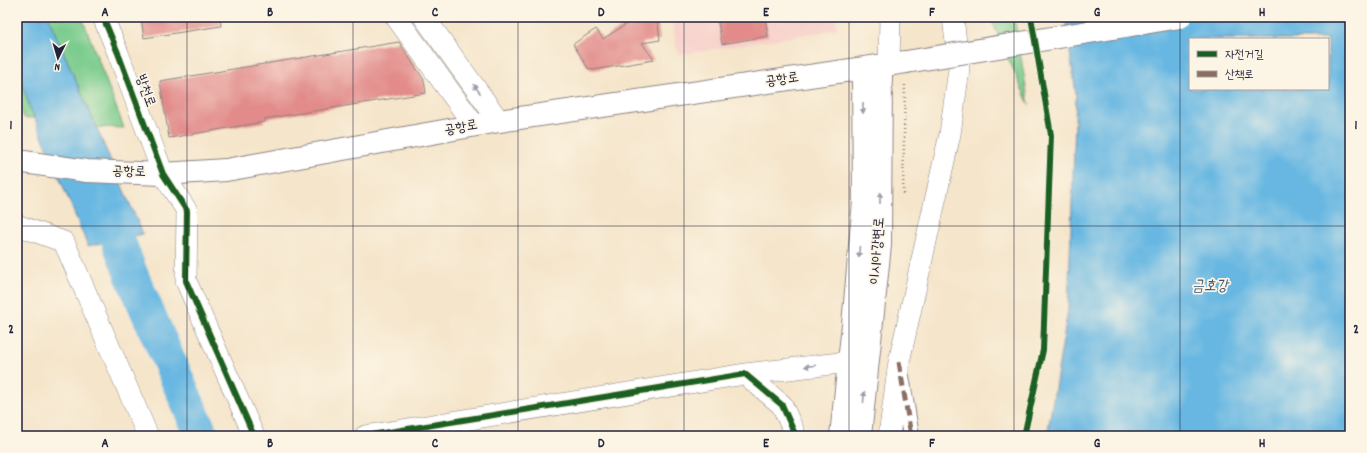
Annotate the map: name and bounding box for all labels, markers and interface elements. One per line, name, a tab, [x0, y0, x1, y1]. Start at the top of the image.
text: A	[101, 4, 109, 23]
text: B	[267, 4, 273, 23]
text: C	[432, 4, 439, 23]
text: D	[598, 4, 605, 23]
text: E	[763, 4, 770, 23]
text: F	[929, 4, 935, 23]
text: G	[1094, 4, 1101, 23]
text: H	[1259, 4, 1266, 23]
north arrow	[38, 38, 78, 78]
legend	[1189, 38, 1329, 90]
text: 자전거길	[1225, 47, 1264, 64]
text: N	[53, 58, 61, 74]
text: 산책로	[1225, 67, 1254, 84]
street label: 공항로	[764, 68, 800, 92]
street label: 방천로	[130, 72, 160, 110]
one-way arrow	[472, 84, 481, 95]
one-way arrow	[860, 102, 866, 115]
street label: 공항로	[443, 115, 479, 141]
text: 1	[10, 117, 13, 136]
text: 1	[1355, 117, 1358, 136]
street label: 공항로	[112, 161, 146, 183]
one-way arrow	[877, 191, 883, 204]
street label: 이시아강변로	[866, 217, 890, 285]
one-way arrow	[856, 246, 863, 258]
water label: 금호강	[1192, 276, 1230, 298]
text: 2	[8, 321, 14, 340]
text: 2	[1353, 321, 1359, 340]
one-way arrow	[804, 363, 816, 370]
one-way arrow	[861, 391, 867, 403]
text: A	[101, 435, 109, 453]
text: B	[267, 435, 273, 453]
text: C	[432, 435, 439, 453]
text: D	[598, 435, 605, 453]
text: E	[763, 435, 770, 453]
text: F	[929, 435, 935, 453]
text: G	[1094, 435, 1101, 453]
text: H	[1259, 435, 1266, 453]

